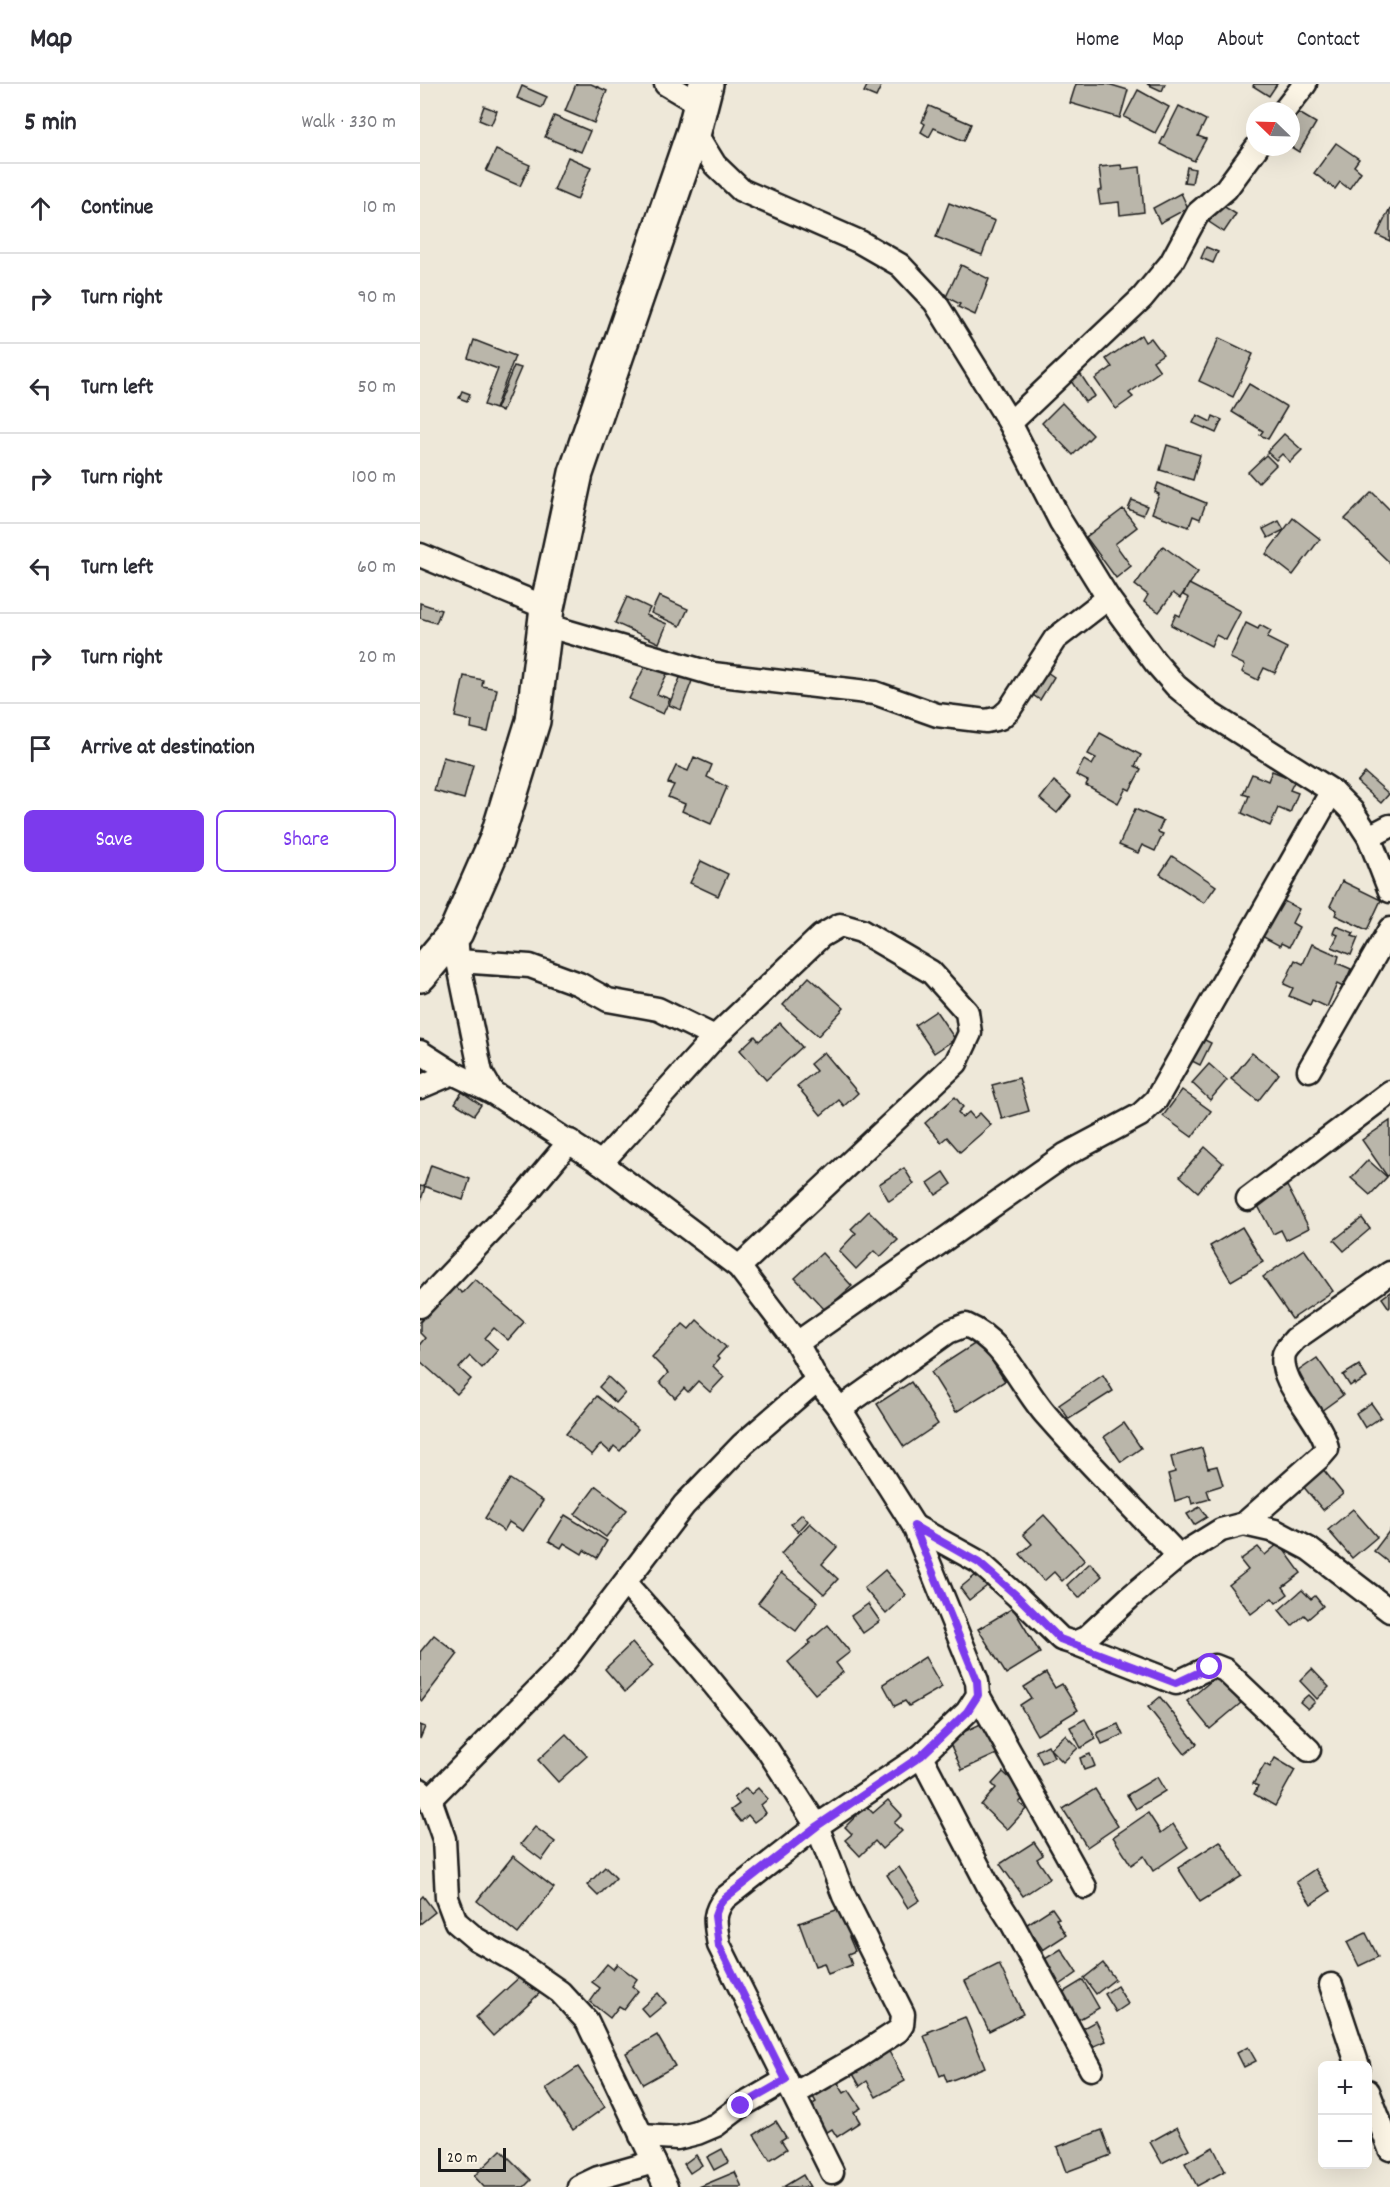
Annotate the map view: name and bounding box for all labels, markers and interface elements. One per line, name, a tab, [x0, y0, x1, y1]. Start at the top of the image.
text: Map	[30, 21, 72, 61]
text: Home	[1075, 26, 1119, 56]
text: Map	[1152, 26, 1184, 56]
text: About	[1217, 26, 1264, 56]
text: Contact	[1297, 26, 1360, 56]
north arrow	[1246, 102, 1300, 156]
text: 5 min	[24, 105, 77, 142]
text: Walk · 330 m	[301, 109, 396, 137]
icon: ahead	[24, 192, 57, 225]
text: Continue	[81, 193, 153, 224]
text: 10 m	[362, 194, 396, 222]
icon: right	[24, 282, 57, 315]
text: Turn right	[81, 283, 163, 314]
text: 90 m	[358, 284, 396, 312]
icon: left	[24, 372, 57, 405]
text: Turn left	[81, 373, 153, 404]
text: 50 m	[358, 374, 396, 402]
icon: right	[24, 462, 57, 495]
text: Turn right	[81, 463, 163, 494]
text: 100 m	[352, 464, 396, 492]
icon: left	[24, 552, 57, 585]
text: Turn left	[81, 553, 153, 584]
text: 60 m	[357, 554, 396, 582]
icon: right	[24, 642, 57, 675]
text: Turn right	[81, 643, 163, 674]
text: 20 m	[358, 644, 396, 672]
icon: arrive	[24, 732, 57, 765]
text: Arrive at destination	[81, 733, 255, 764]
button: Save	[24, 810, 204, 872]
button: Share	[216, 810, 396, 872]
route start	[1196, 1653, 1222, 1679]
map controls	[1318, 2061, 1372, 2169]
button: +	[1318, 2061, 1372, 2115]
route end	[727, 2092, 753, 2118]
button: −	[1318, 2115, 1372, 2169]
scale bar	[438, 2145, 506, 2172]
text: 20 m	[447, 2147, 477, 2170]

